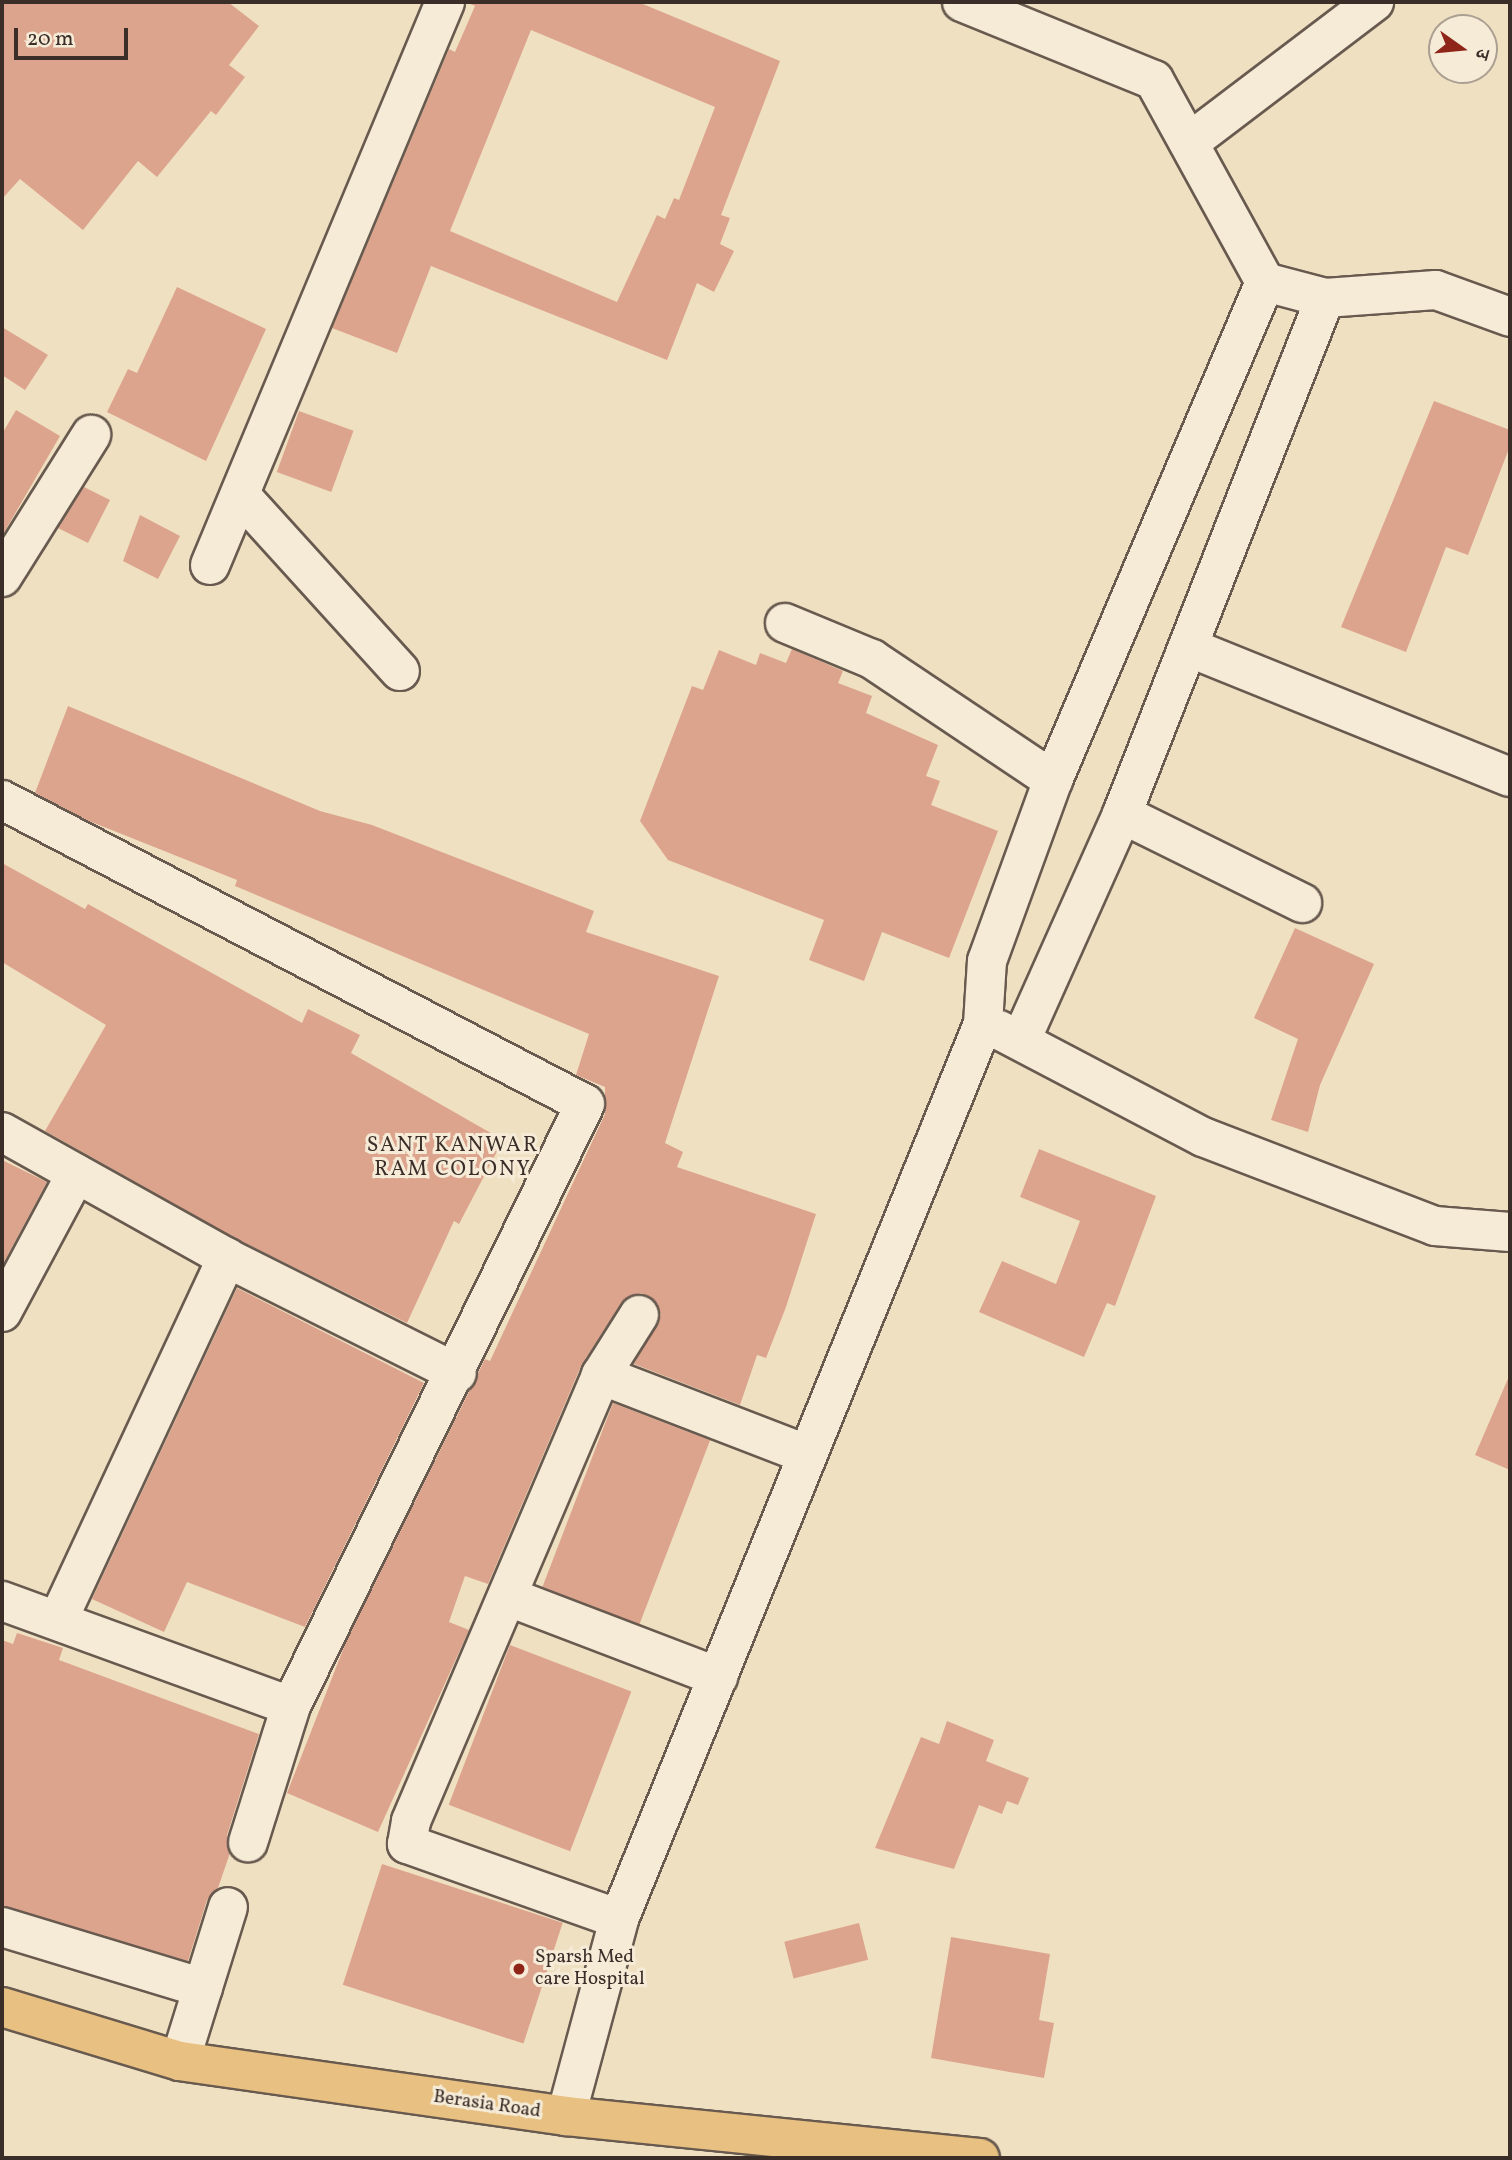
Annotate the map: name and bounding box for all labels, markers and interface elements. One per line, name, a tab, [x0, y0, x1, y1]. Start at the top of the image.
scale bar	[18, 14, 131, 58]
north arrow	[1428, 14, 1498, 84]
text: 20 m	[27, 25, 73, 54]
text: उ	[1468, 46, 1495, 62]
district label: SANT KANWAR RAM COLONY	[368, 1133, 538, 1183]
place label: Sparsh Med care Hospital	[535, 1947, 645, 1991]
marker: Sparsh Med care Hospital	[509, 1959, 529, 1979]
street label: Berasia Road	[432, 2086, 542, 2124]

